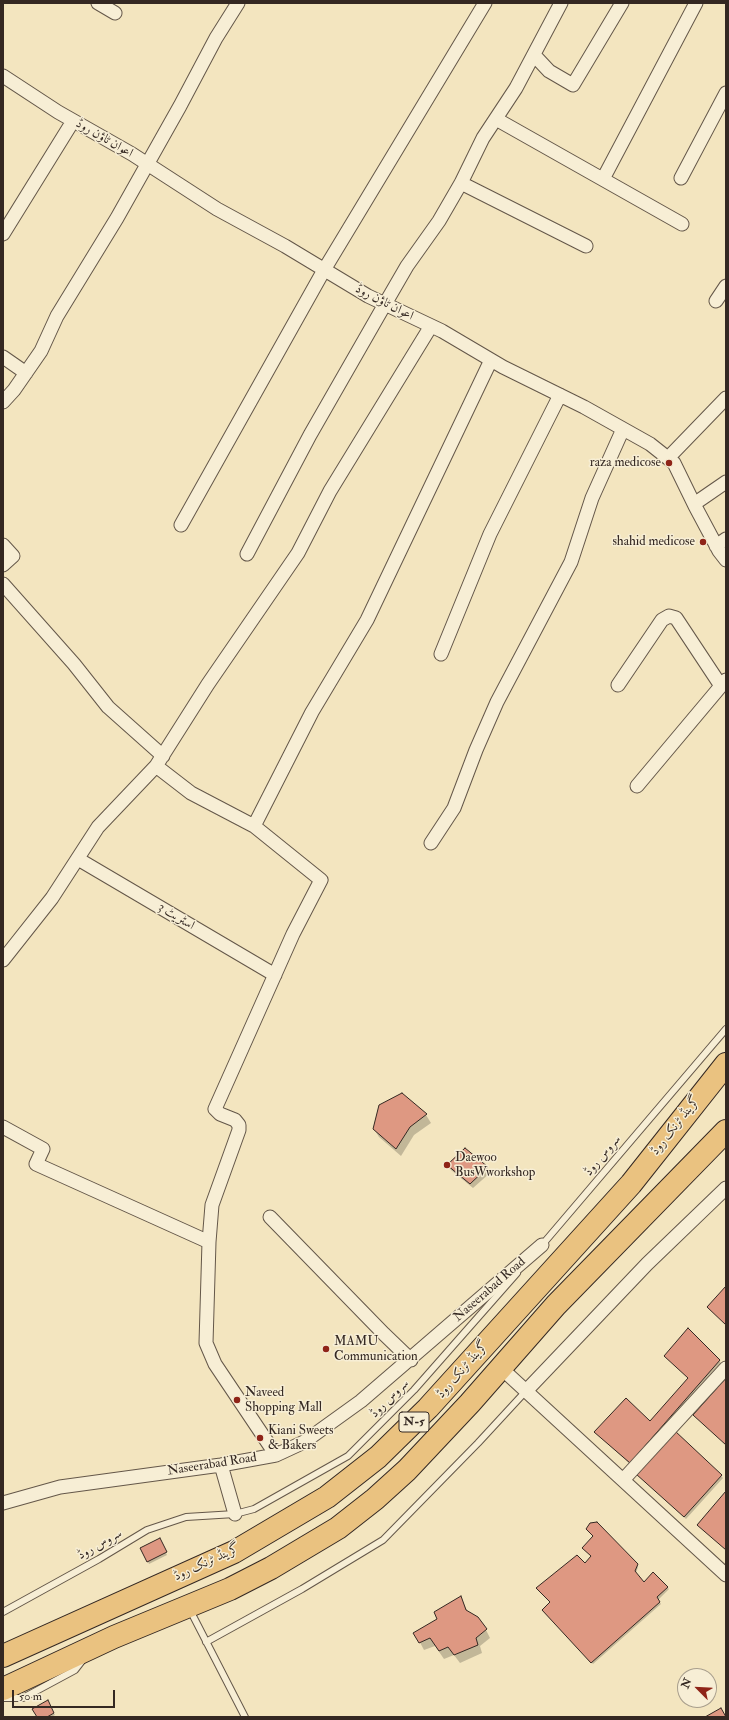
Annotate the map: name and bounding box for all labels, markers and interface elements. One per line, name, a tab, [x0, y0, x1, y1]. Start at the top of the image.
street label: اعوان ٹاؤن روڈ	[73, 116, 135, 162]
street label: اعوان ٹاؤن روڈ	[352, 282, 416, 324]
place label: raza medicose	[590, 455, 661, 471]
marker: raza medicose	[664, 458, 674, 468]
place label: shahid medicose	[612, 534, 695, 550]
marker: shahid medicose	[698, 537, 708, 547]
street label: اسٹریٹ 3	[155, 900, 197, 934]
street label: گرینڈ ٹرنک روڈ	[648, 1093, 704, 1159]
street label: سروس روڈ	[581, 1132, 625, 1180]
place label: Daewoo BusWworkshop	[455, 1150, 535, 1181]
marker: Daewoo BusWworkshop	[442, 1160, 452, 1170]
street label: Naseerabad Road	[451, 1255, 529, 1325]
place label: MAMU Communication	[334, 1334, 418, 1365]
street label: گرینڈ ٹرنک روڈ	[434, 1338, 492, 1402]
marker: MAMU Communication	[321, 1344, 331, 1354]
street label: سروس روڈ	[367, 1376, 413, 1422]
place label: Naveed Shopping Mall	[245, 1385, 322, 1416]
marker: Naveed Shopping Mall	[232, 1395, 242, 1405]
road number: N-5	[399, 1412, 429, 1432]
place label: Kiani Sweets & Bakers	[268, 1423, 333, 1454]
marker: Kiani Sweets & Bakers	[255, 1433, 265, 1443]
street label: Naseerabad Road	[166, 1450, 258, 1480]
street label: سروس روڈ	[75, 1526, 125, 1564]
street label: گرینڈ ٹرنک روڈ	[171, 1541, 243, 1585]
north arrow	[677, 1668, 717, 1708]
text: N	[679, 1676, 694, 1690]
scale bar	[14, 1682, 117, 1708]
text: 50 m	[19, 1689, 42, 1704]

